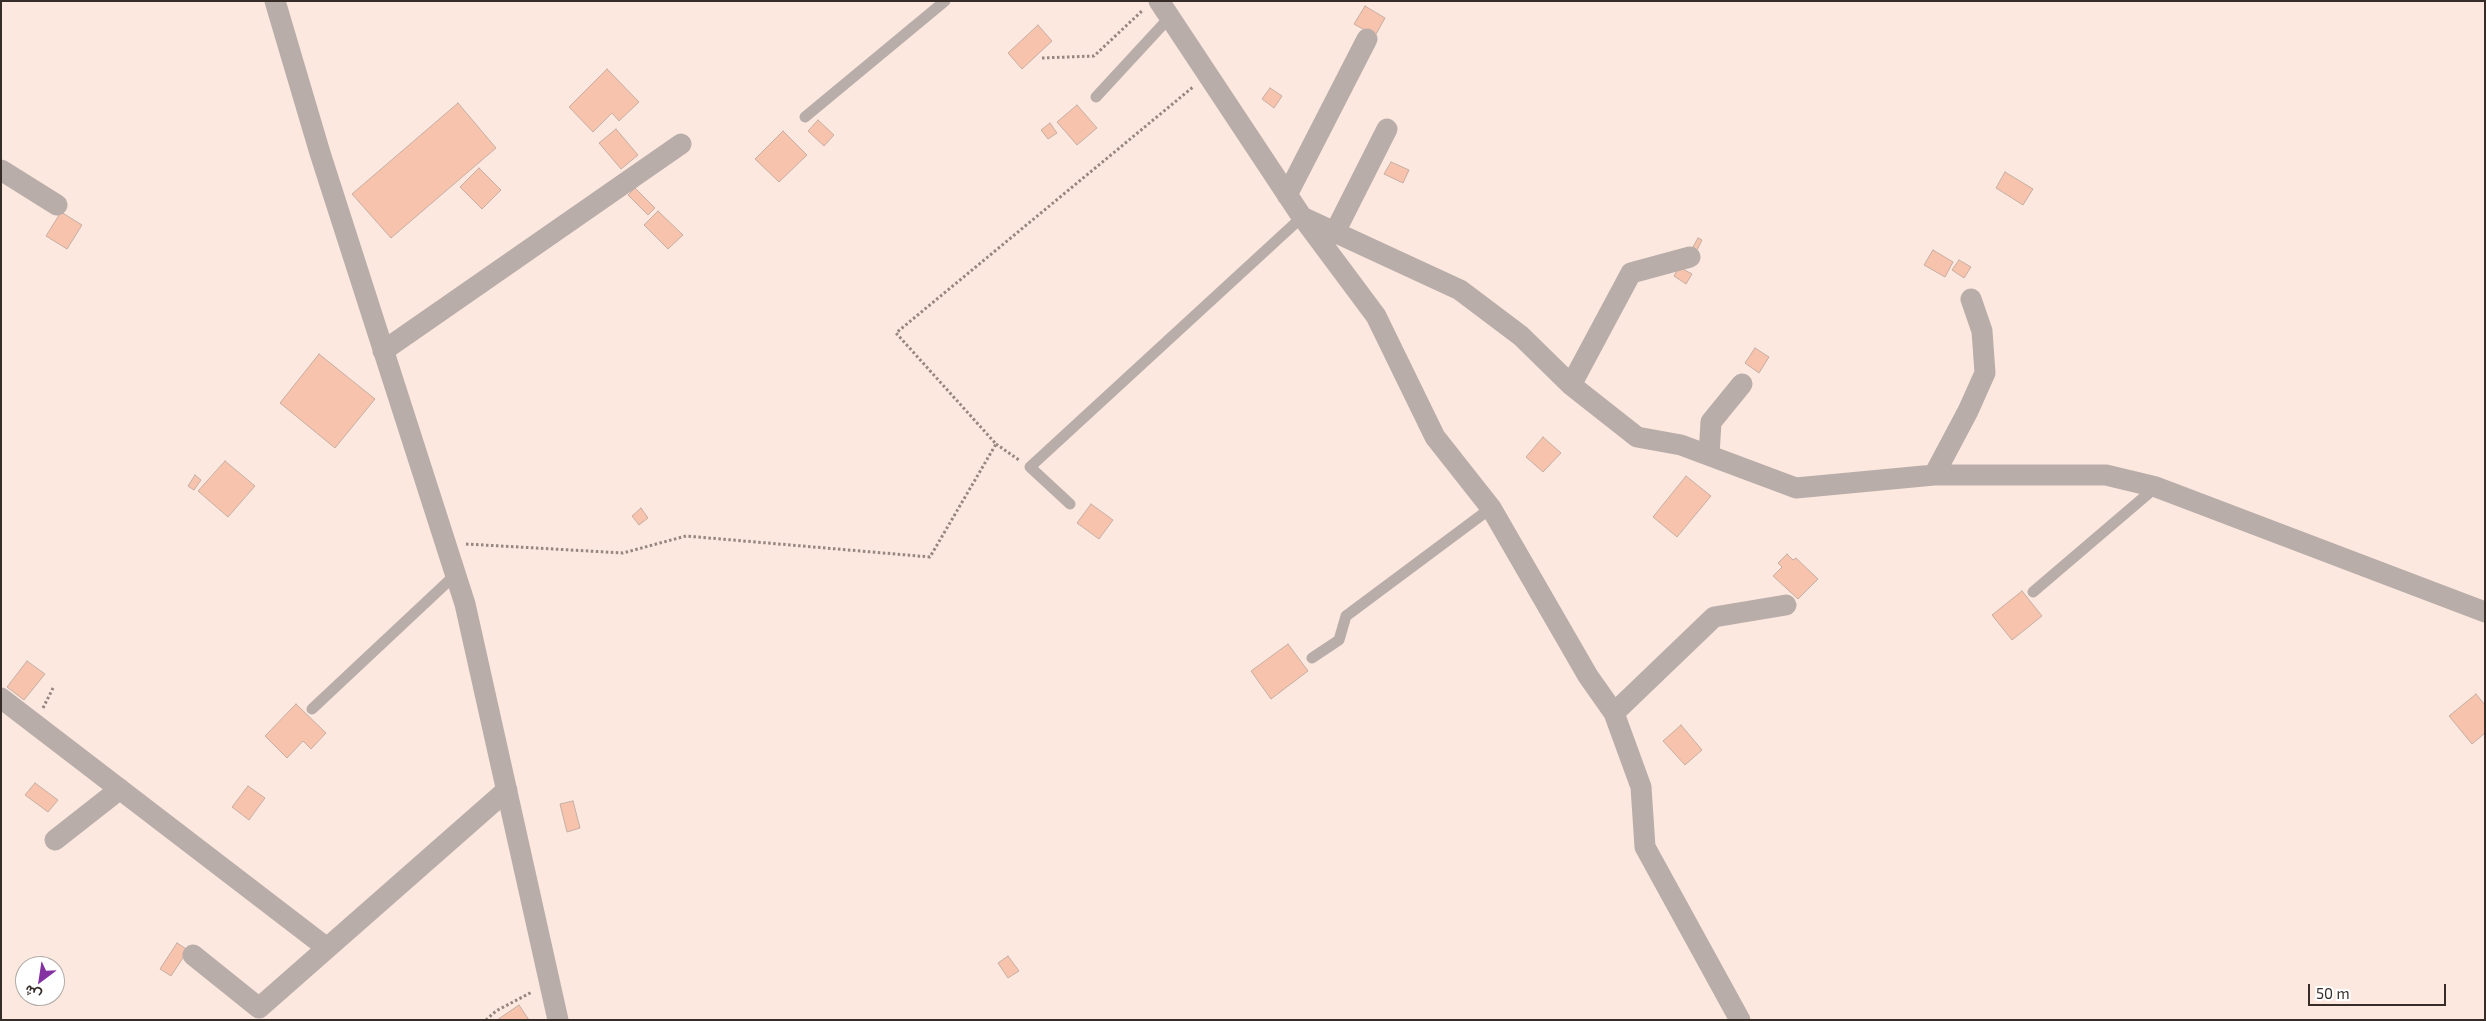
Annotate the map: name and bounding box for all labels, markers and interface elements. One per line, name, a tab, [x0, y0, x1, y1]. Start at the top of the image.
north arrow	[15, 956, 65, 1006]
scale bar	[2311, 974, 2448, 1006]
text: ش	[21, 982, 44, 1005]
text: 50 m	[2316, 984, 2350, 1002]

